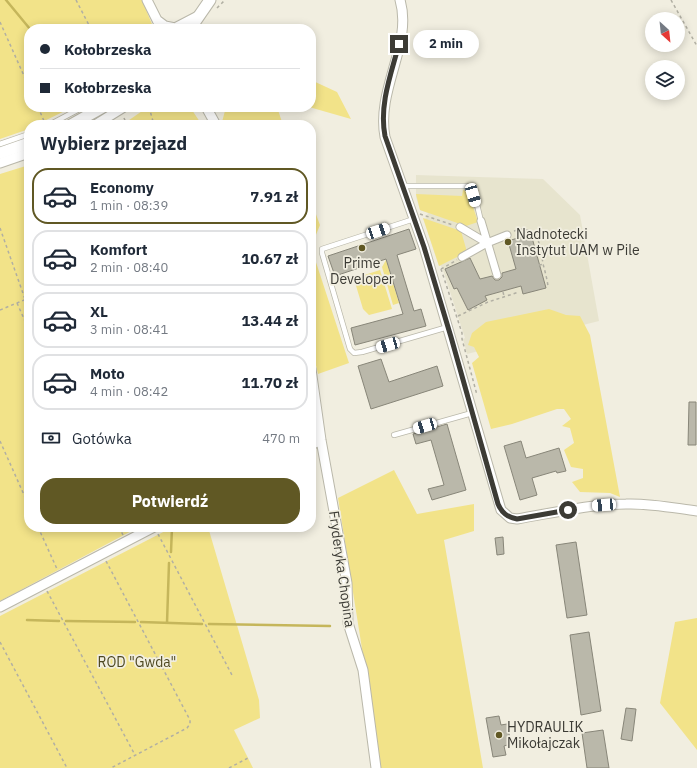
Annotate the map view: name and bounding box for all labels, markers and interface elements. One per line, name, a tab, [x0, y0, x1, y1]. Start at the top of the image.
north arrow	[645, 12, 685, 52]
map controls	[645, 12, 685, 100]
callout: 2 min	[413, 30, 479, 58]
route end	[390, 35, 408, 53]
text: 2 min	[429, 35, 463, 52]
text: Kołobrzeska	[64, 40, 152, 59]
button: layers	[645, 60, 685, 100]
text: Kołobrzeska	[64, 78, 152, 97]
text: Wybierz przejazd	[40, 132, 187, 155]
icon: car	[42, 178, 78, 214]
text: Economy	[90, 178, 154, 197]
car	[464, 182, 482, 208]
text: 7.91 zł	[250, 187, 298, 206]
text: 1 min · 08:39	[90, 197, 168, 214]
car	[365, 222, 391, 240]
place label: Nadnotecki Instytut UAM w Pile	[516, 225, 640, 259]
marker: Nadnotecki Instytut UAM w Pile	[503, 237, 513, 247]
icon: car	[42, 240, 78, 276]
text: Komfort	[90, 240, 148, 259]
marker: Prime Developer	[357, 243, 367, 253]
text: 10.67 zł	[241, 249, 298, 268]
place label: Prime Developer	[330, 254, 394, 288]
text: 2 min · 08:40	[90, 259, 168, 276]
icon: car	[42, 302, 78, 338]
text: XL	[90, 302, 108, 321]
text: 13.44 zł	[241, 311, 298, 330]
text: 3 min · 08:41	[90, 321, 168, 338]
car	[375, 336, 401, 354]
icon: car	[42, 364, 78, 400]
text: Moto	[90, 364, 125, 383]
text: 11.70 zł	[241, 373, 298, 392]
text: 4 min · 08:42	[90, 383, 168, 400]
car	[412, 417, 438, 435]
icon: cash	[40, 427, 62, 449]
text: Gotówka	[72, 429, 132, 448]
text: 470 m	[262, 430, 300, 447]
button: Potwierdź	[40, 478, 300, 524]
car	[592, 498, 616, 512]
route start	[559, 501, 577, 519]
street label: Fryderyka Chopina	[325, 510, 359, 629]
park label: ROD "Gwda"	[98, 653, 176, 671]
place label: HYDRAULIK Mikołajczak	[507, 718, 583, 752]
marker: HYDRAULIK Mikołajczak	[494, 730, 504, 740]

